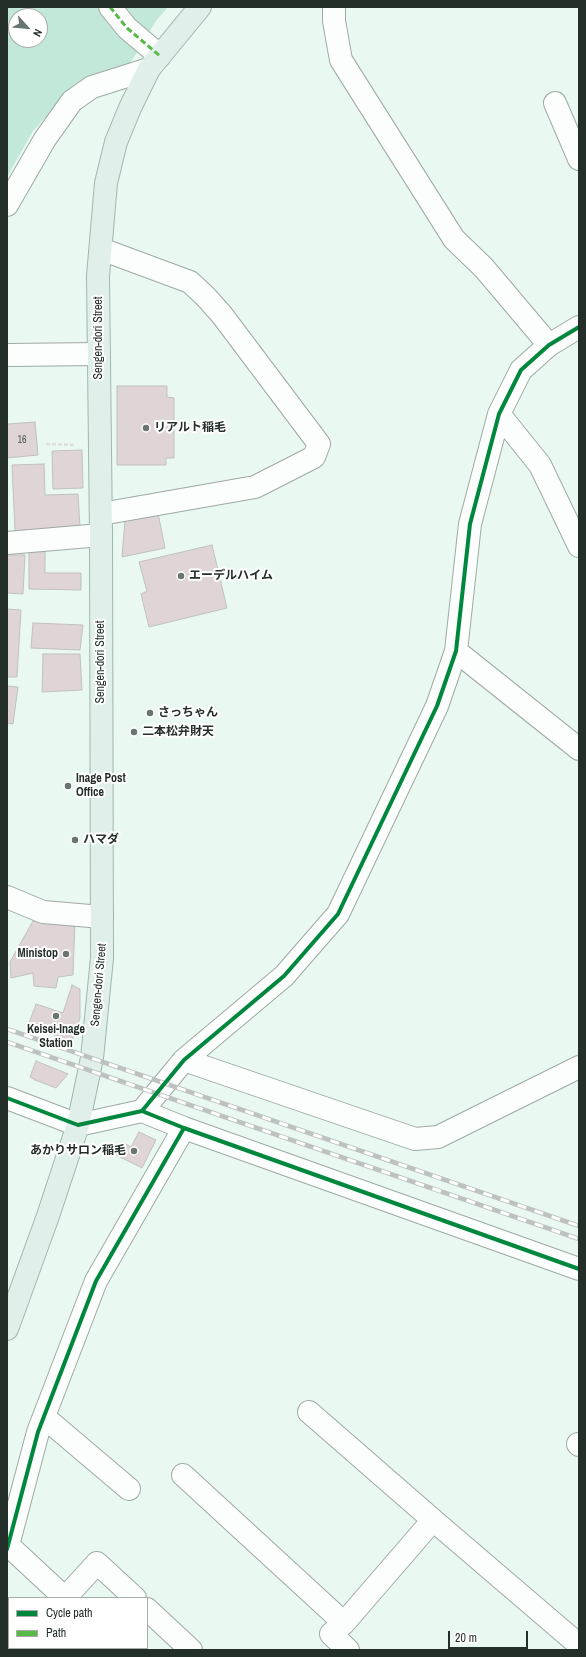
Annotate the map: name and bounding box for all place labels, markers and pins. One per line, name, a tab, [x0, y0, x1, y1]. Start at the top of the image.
place label: リアルト稲毛	[154, 421, 226, 435]
marker: リアルト稲毛	[141, 423, 151, 433]
place label: エーデルハイム	[189, 569, 273, 583]
marker: エーデルハイム	[176, 571, 186, 581]
place label: さっちゃん	[158, 706, 218, 720]
marker: さっちゃん	[145, 708, 155, 718]
place label: 二本松弁財天	[142, 725, 214, 739]
marker: 二本松弁財天	[129, 727, 139, 737]
place label: Inage Post Office	[76, 772, 126, 800]
marker: Inage Post Office	[63, 781, 73, 791]
place label: ハマダ	[83, 833, 119, 847]
marker: ハマダ	[70, 835, 80, 845]
place label: Ministop	[18, 947, 58, 961]
marker: Ministop	[61, 949, 71, 959]
marker: Keisei-Inage Station	[51, 1011, 61, 1021]
place label: Keisei-Inage Station	[27, 1023, 85, 1051]
place label: あかりサロン稲毛	[30, 1144, 126, 1158]
marker: あかりサロン稲毛	[129, 1146, 139, 1156]

